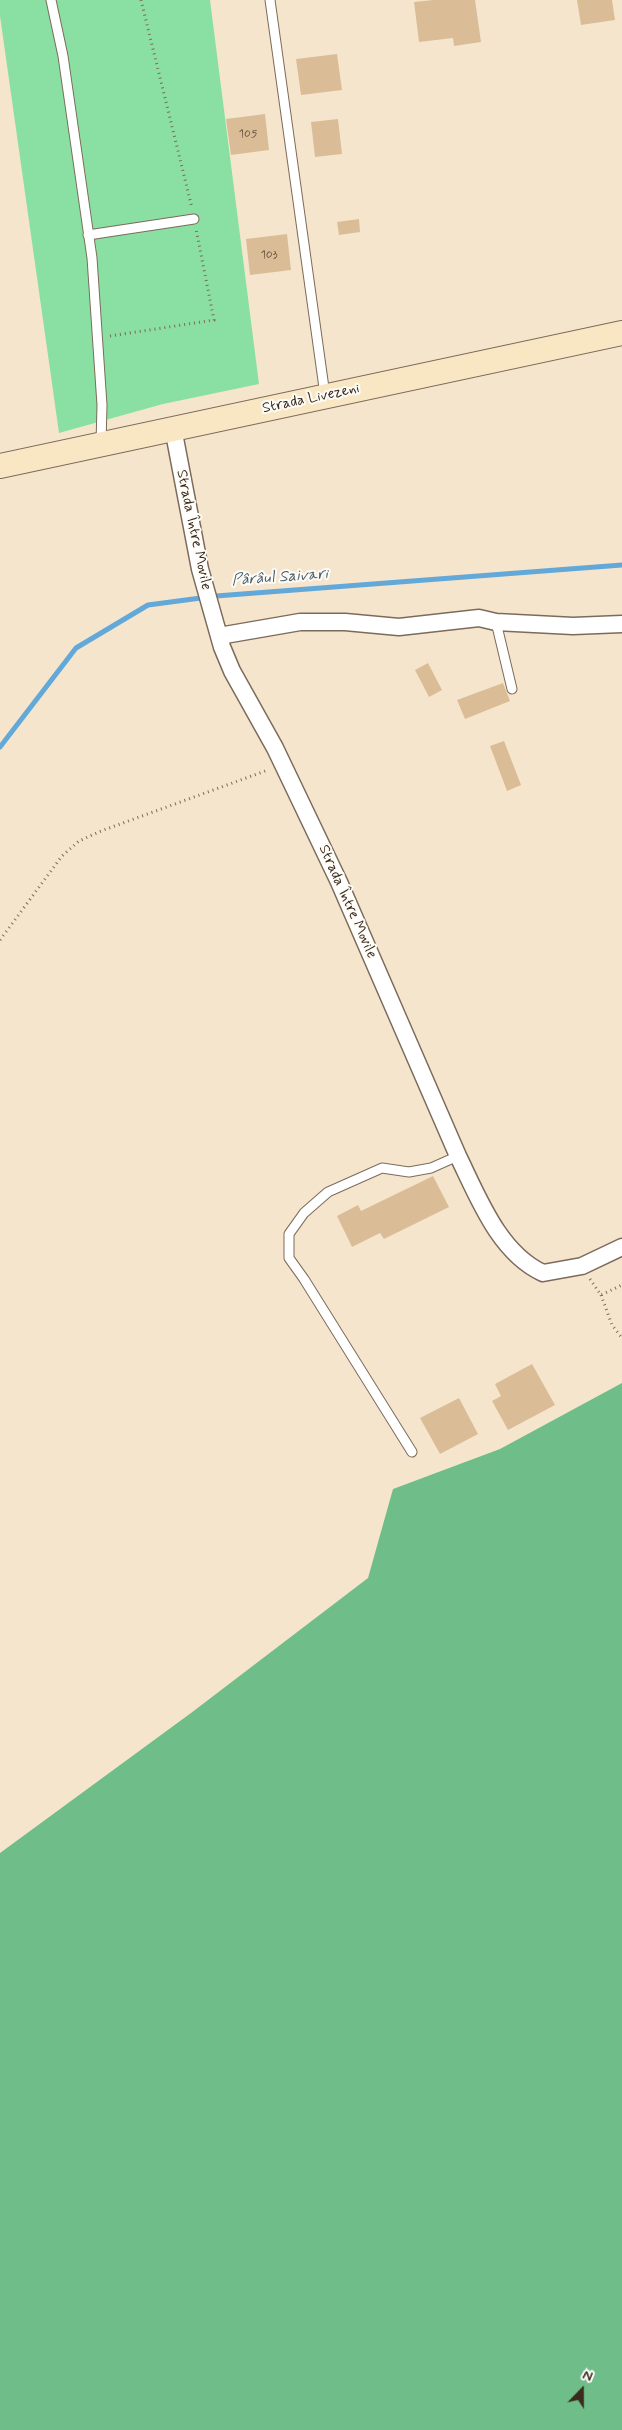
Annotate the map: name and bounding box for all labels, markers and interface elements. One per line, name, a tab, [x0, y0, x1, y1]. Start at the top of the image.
house number: 105	[239, 127, 257, 141]
house number: 103	[260, 248, 278, 262]
street label: Strada Livezeni	[261, 380, 361, 418]
street label: Strada Între Movile	[171, 468, 215, 592]
water label: Pârâul Saivari	[231, 565, 329, 591]
street label: Strada Între Movile	[314, 842, 380, 962]
north arrow	[557, 2365, 607, 2415]
text: N	[580, 2366, 595, 2386]

